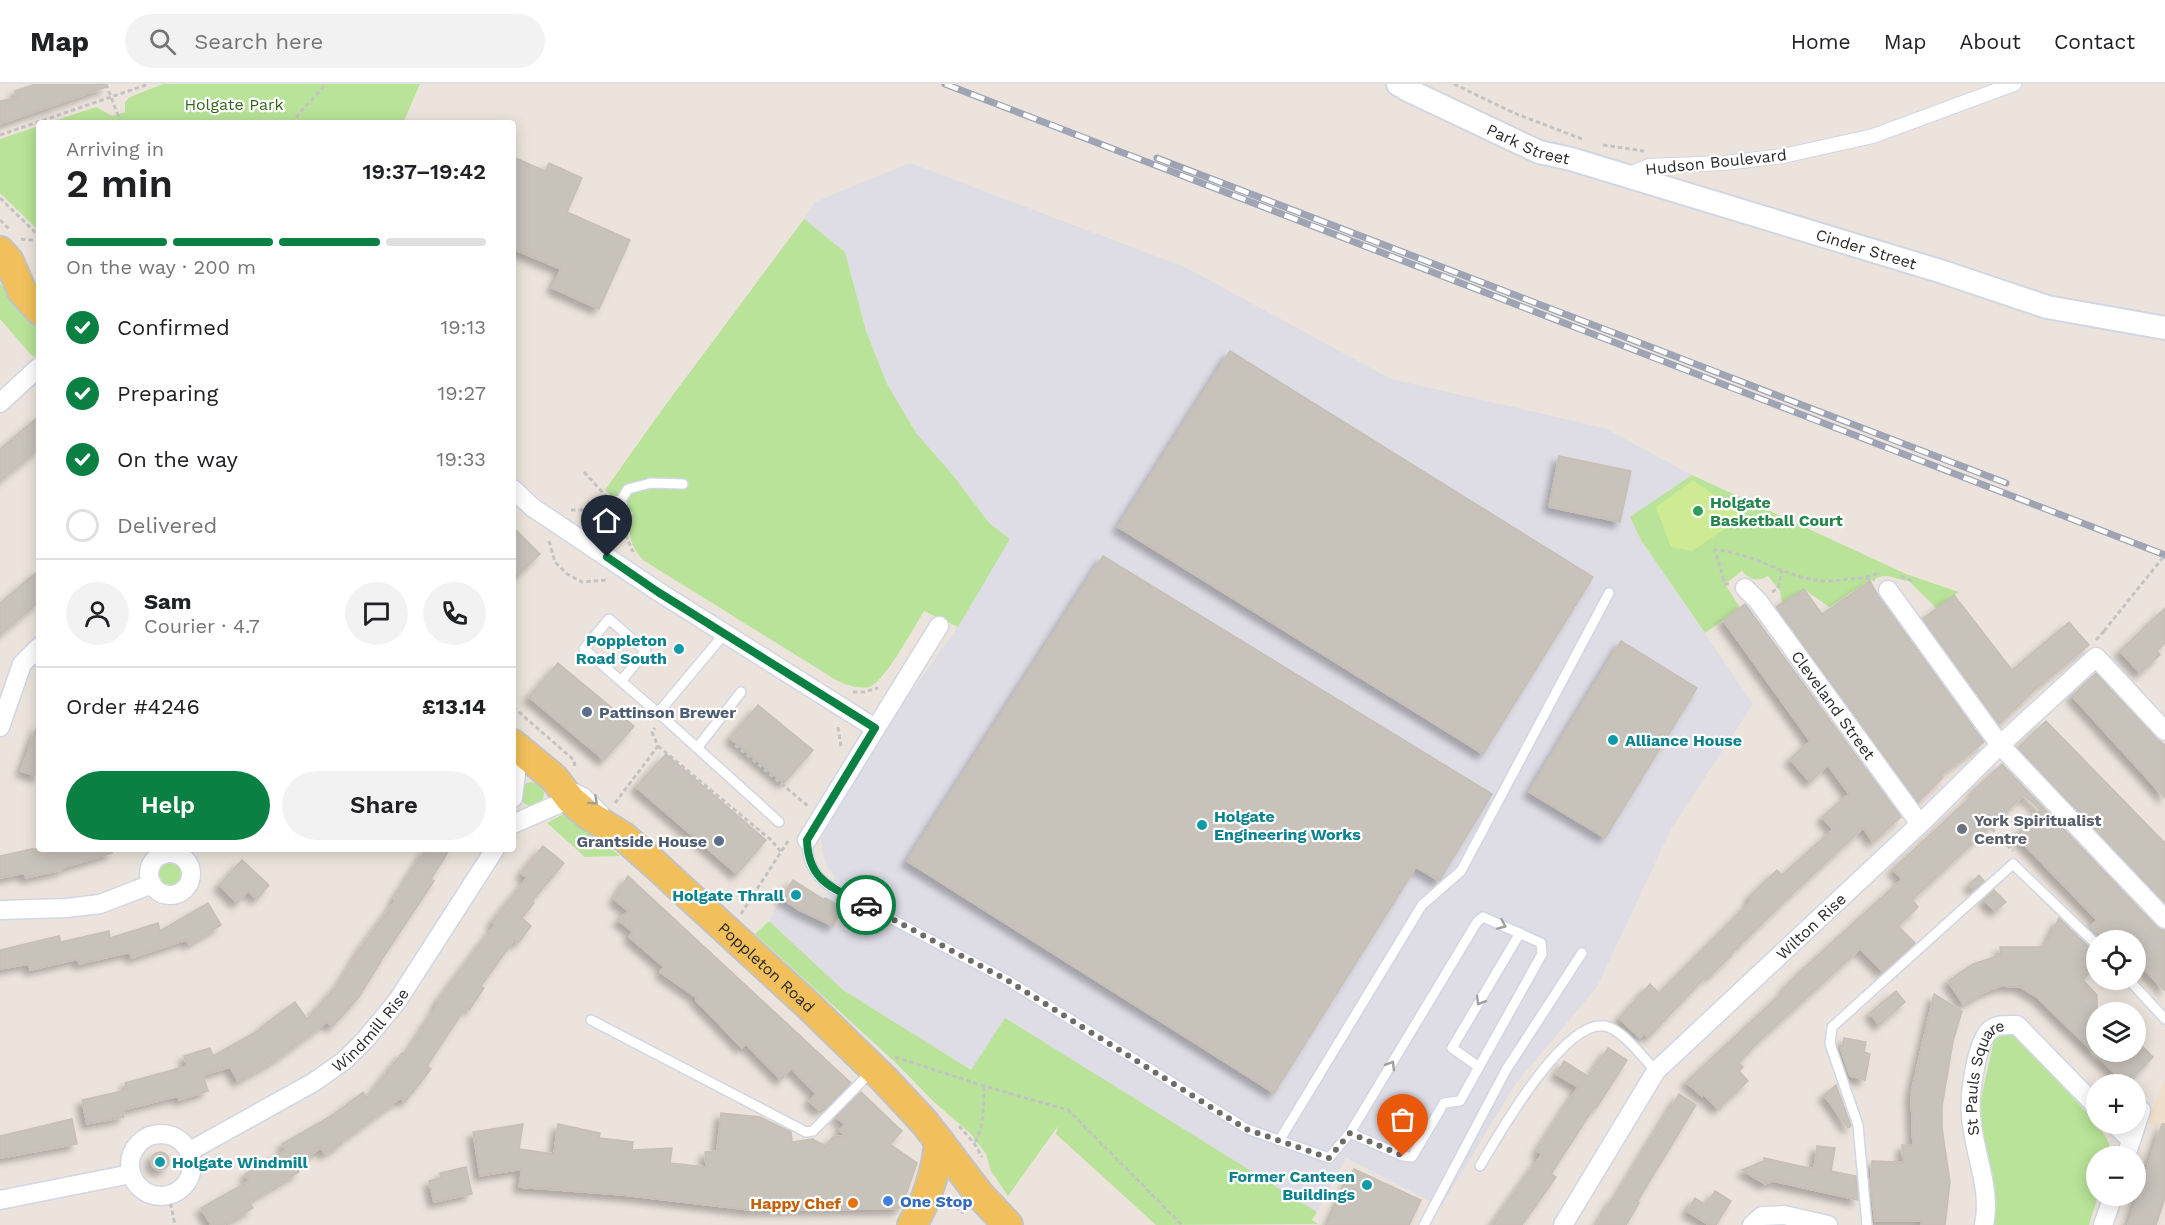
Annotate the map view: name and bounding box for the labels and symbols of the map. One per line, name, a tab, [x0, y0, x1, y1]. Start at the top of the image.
park label: Holgate Park	[184, 95, 284, 114]
street label: Park Street	[1484, 119, 1572, 168]
street label: Hudson Boulevard	[1644, 145, 1788, 179]
street label: Cinder Street	[1814, 224, 1919, 273]
place label: Holgate Basketball Court	[1710, 493, 1843, 530]
pin	[581, 495, 632, 557]
marker: Holgate Basketball Court	[1691, 504, 1705, 518]
place label: Poppleton Road South	[576, 631, 667, 668]
marker: Poppleton Road South	[672, 642, 686, 656]
street label: Cleveland Street	[1788, 647, 1880, 763]
place label: Pattinson Brewer	[599, 703, 736, 722]
marker: Pattinson Brewer	[580, 705, 594, 719]
place label: Alliance House	[1625, 731, 1742, 750]
marker: Alliance House	[1606, 733, 1620, 747]
one-way arrow	[587, 794, 598, 805]
place label: Holgate Engineering Works	[1214, 807, 1361, 844]
place label: York Spiritualist Centre	[1974, 811, 2102, 848]
marker: Holgate Engineering Works	[1195, 818, 1209, 832]
marker: York Spiritualist Centre	[1955, 822, 1969, 836]
place label: Grantside House	[576, 832, 707, 851]
marker: Grantside House	[712, 834, 726, 848]
courier	[836, 875, 896, 935]
place label: Holgate Thrall	[672, 886, 785, 905]
marker: Holgate Thrall	[789, 888, 803, 902]
street label: Wilton Rise	[1772, 889, 1850, 963]
street label: Poppleton Road	[715, 918, 819, 1016]
one-way arrow	[1495, 918, 1506, 930]
street label: Windmill Rise	[328, 985, 413, 1076]
one-way arrow	[1475, 995, 1487, 1006]
street label: St Pauls Square	[1961, 1015, 2006, 1137]
one-way arrow	[1384, 1061, 1396, 1071]
pin	[1377, 1094, 1428, 1156]
place label: Holgate Windmill	[172, 1153, 309, 1172]
marker: Holgate Windmill	[153, 1155, 167, 1169]
place label: Former Canteen Buildings	[1229, 1167, 1355, 1204]
marker: Former Canteen Buildings	[1360, 1178, 1374, 1192]
place label: One Stop	[900, 1192, 972, 1211]
place label: Happy Chef	[750, 1194, 841, 1213]
marker: One Stop	[881, 1194, 895, 1208]
marker: Happy Chef	[846, 1196, 860, 1210]

